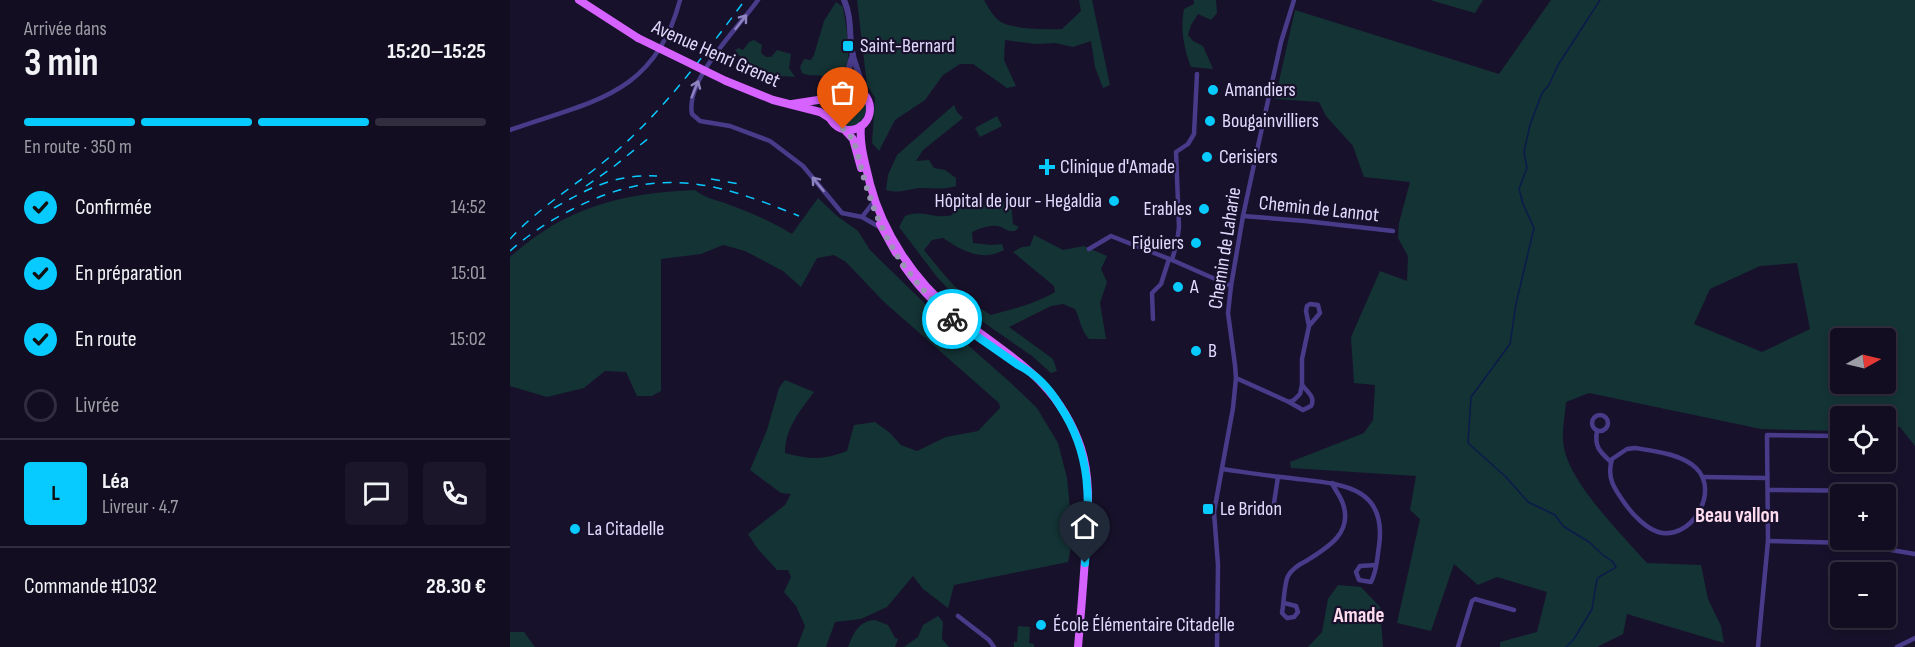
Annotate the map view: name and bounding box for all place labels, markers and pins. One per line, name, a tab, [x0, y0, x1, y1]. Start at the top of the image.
place label: Saint-Bernard	[860, 34, 955, 58]
marker: Saint-Bernard	[841, 39, 855, 53]
pin	[817, 67, 868, 129]
place label: Amandiers	[1224, 78, 1296, 102]
marker: Amandiers	[1206, 83, 1220, 97]
place label: Bougainvilliers	[1222, 109, 1319, 133]
marker: Bougainvilliers	[1203, 114, 1217, 128]
place label: Cerisiers	[1219, 145, 1278, 169]
marker: Cerisiers	[1200, 150, 1214, 164]
place label: Clinique d'Amade	[1060, 155, 1175, 179]
marker: Clinique d'Amade	[1038, 158, 1056, 176]
place label: Hôpital de jour - Hegaldia	[935, 189, 1102, 213]
marker: Hôpital de jour - Hegaldia	[1107, 194, 1121, 208]
place label: Erables	[1143, 197, 1192, 221]
marker: Erables	[1197, 202, 1211, 216]
place label: Figuiers	[1132, 231, 1184, 255]
marker: Figuiers	[1189, 236, 1203, 250]
place label: A	[1189, 275, 1199, 299]
marker: A	[1171, 280, 1185, 294]
place label: B	[1208, 339, 1217, 363]
marker: B	[1189, 344, 1203, 358]
place label: Le Bridon	[1220, 497, 1282, 521]
pin	[1059, 501, 1110, 563]
marker: Le Bridon	[1201, 502, 1215, 516]
place label: La Citadelle	[587, 517, 664, 541]
marker: La Citadelle	[568, 522, 582, 536]
place label: École Élémentaire Citadelle	[1053, 613, 1235, 637]
marker: École Élémentaire Citadelle	[1034, 618, 1048, 632]

